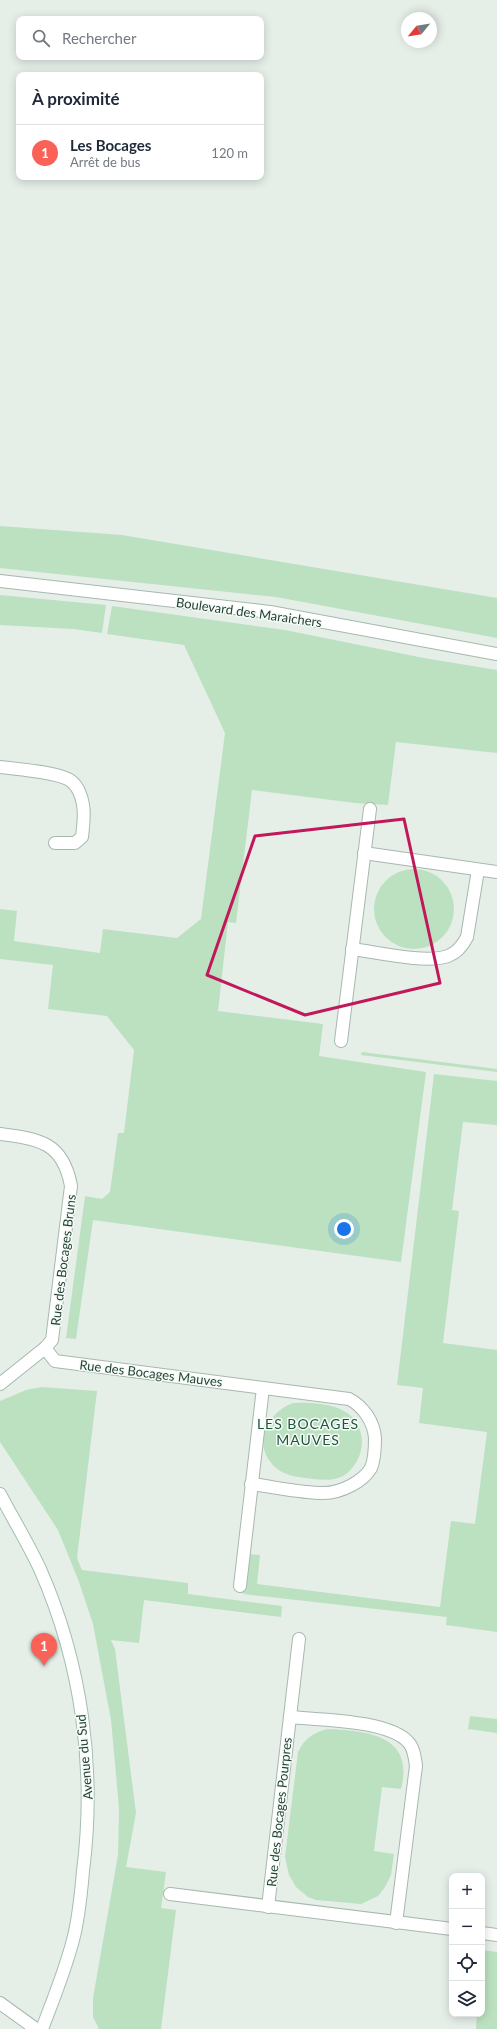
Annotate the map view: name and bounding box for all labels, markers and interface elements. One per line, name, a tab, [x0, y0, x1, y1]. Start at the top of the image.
north arrow	[401, 12, 437, 48]
search box	[16, 16, 264, 60]
icon: search	[30, 27, 52, 49]
text: Rechercher	[62, 29, 136, 47]
text: À proximité	[32, 88, 120, 109]
text: Les Bocages	[70, 136, 151, 154]
text: 1	[41, 145, 49, 161]
text: 120 m	[211, 145, 248, 161]
text: Arrêt de bus	[70, 154, 140, 170]
street label: Boulevard des Maraichers	[175, 594, 323, 630]
street label: Rue des Bocages Bruns	[47, 1193, 79, 1327]
your location	[334, 1219, 354, 1239]
street label: Rue des Bocages Mauves	[79, 1356, 224, 1390]
district label: LES BOCAGES MAUVES	[257, 1415, 359, 1448]
pin: 1	[31, 1633, 57, 1666]
street label: Avenue du Sud	[72, 1714, 96, 1800]
street label: Rue des Bocages Pourpres	[263, 1736, 295, 1888]
map controls	[449, 1873, 485, 2017]
button: +	[449, 1873, 485, 1909]
button: −	[449, 1909, 485, 1945]
button: locate	[449, 1945, 485, 1981]
button: layers	[449, 1981, 485, 2017]

